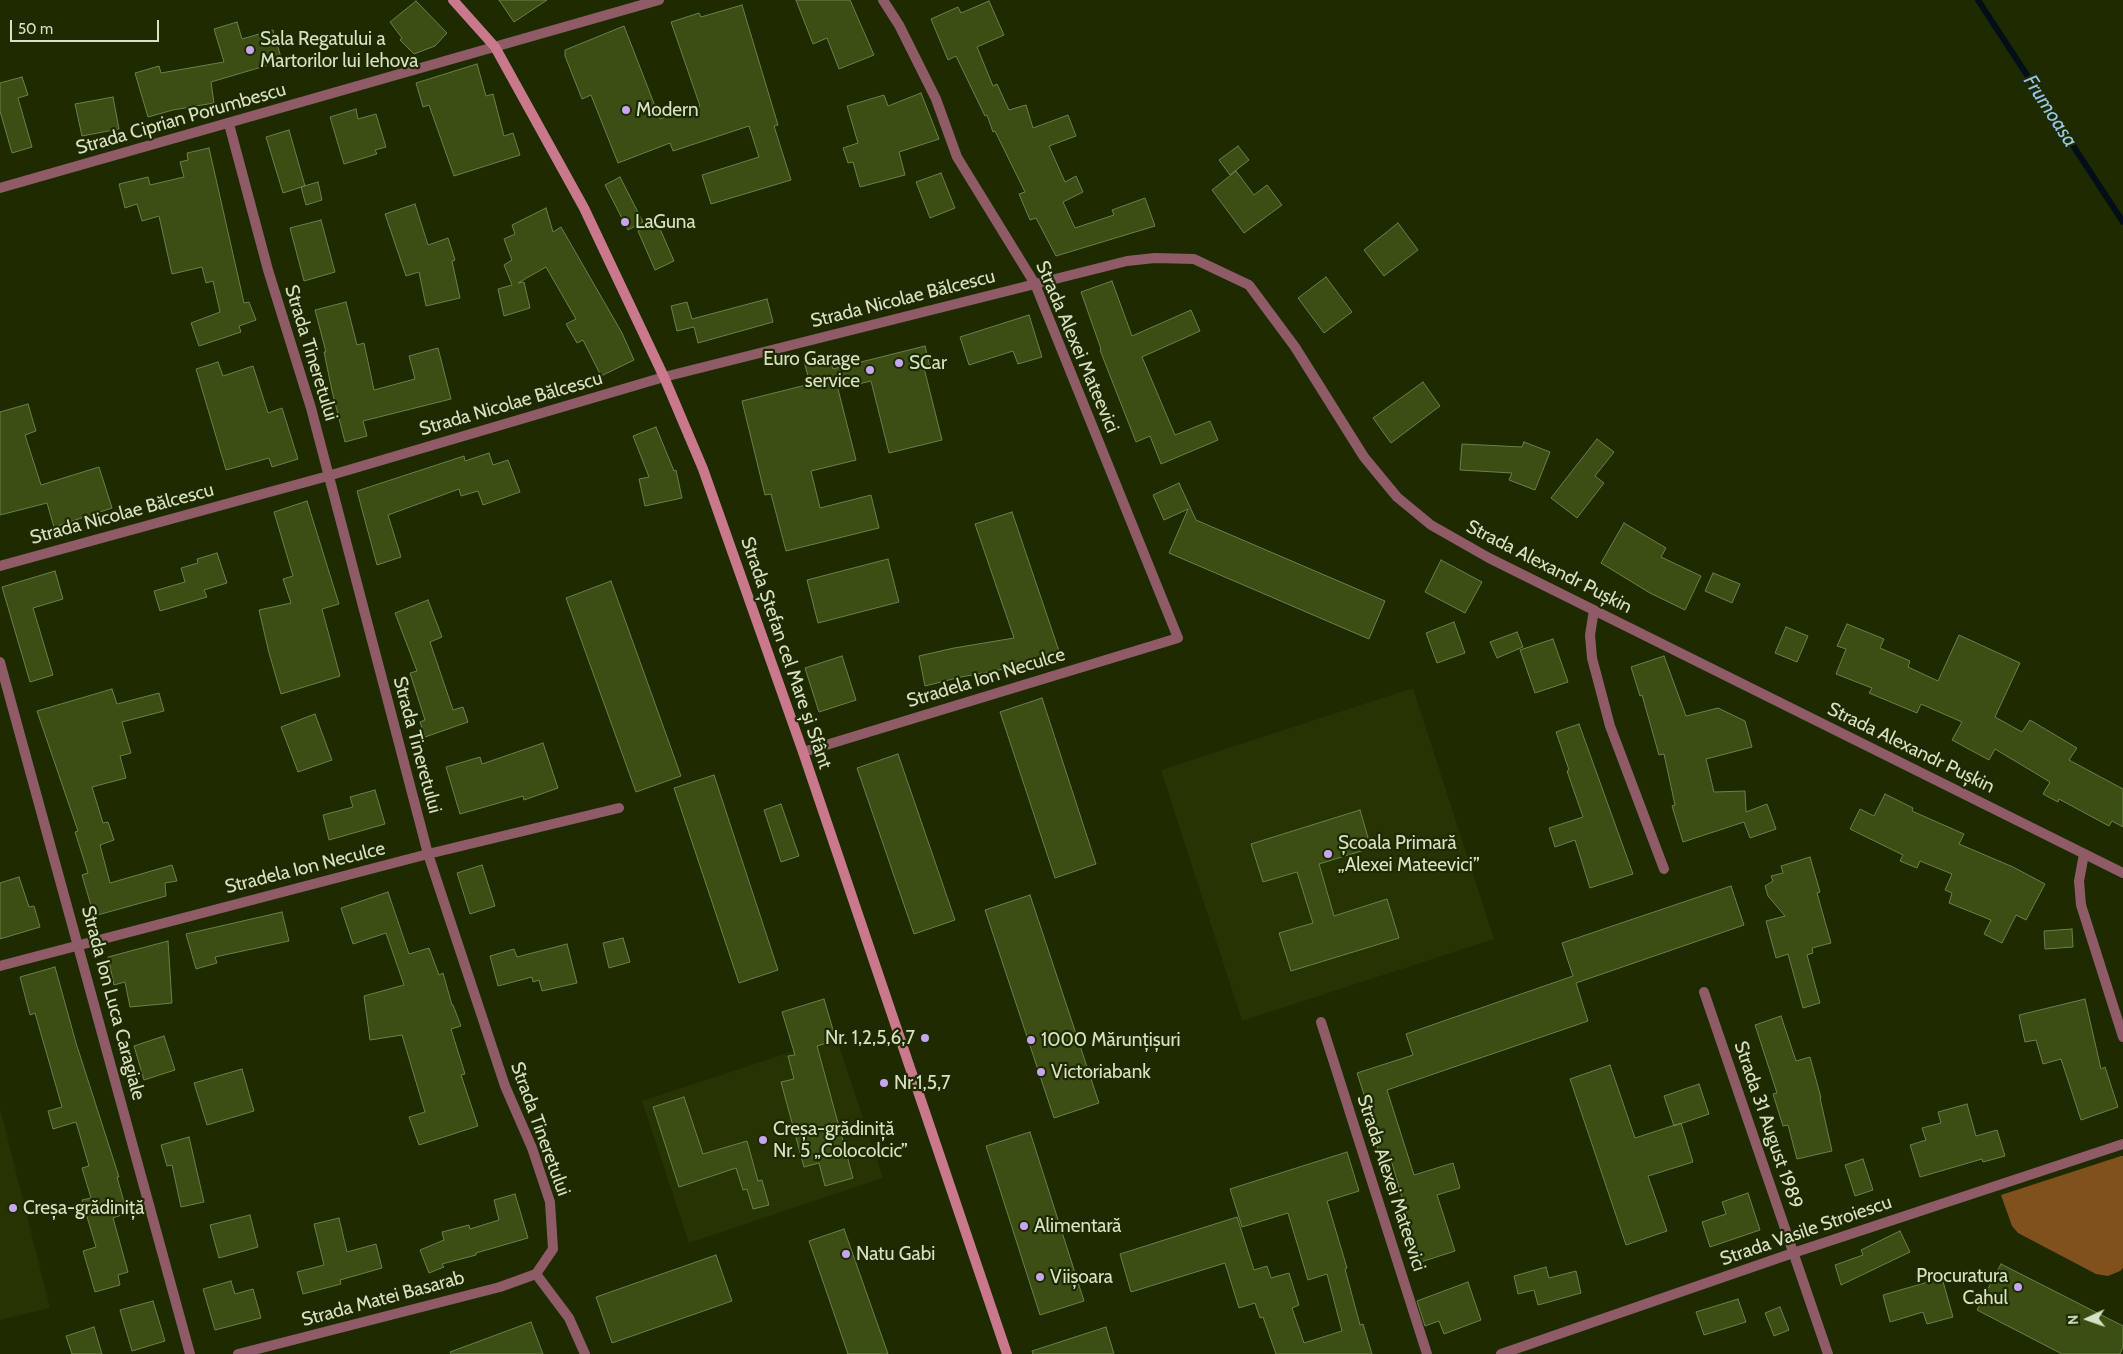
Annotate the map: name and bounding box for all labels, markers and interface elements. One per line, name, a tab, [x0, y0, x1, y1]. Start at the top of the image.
scale bar	[12, 10, 161, 42]
text: 50 m	[18, 20, 53, 38]
place label: Sala Regatului a Martorilor lui Iehova	[260, 28, 418, 72]
marker: Sala Regatului a Martorilor lui Iehova	[244, 44, 256, 56]
water label: Frumoasa	[2018, 70, 2082, 152]
street label: Strada Ciprian Porumbescu	[73, 78, 289, 160]
place label: Modern	[636, 99, 699, 121]
marker: Modern	[620, 104, 632, 116]
place label: LaGuna	[635, 211, 696, 233]
marker: LaGuna	[619, 216, 631, 228]
street label: Strada Alexei Mateevici	[1030, 258, 1124, 436]
street label: Strada Nicolae Bălcescu	[808, 265, 998, 333]
street label: Strada Tineretului	[280, 282, 342, 424]
place label: Euro Garage service	[763, 348, 860, 392]
place label: SCar	[909, 352, 947, 374]
marker: SCar	[893, 357, 905, 369]
marker: Euro Garage service	[864, 364, 876, 376]
street label: Strada Nicolae Bălcescu	[417, 367, 605, 441]
street label: Strada Nicolae Bălcescu	[28, 478, 216, 550]
street label: Strada Alexandr Pușkin	[1462, 515, 1636, 619]
street label: Strada Ștefan cel Mare și Sfânt	[736, 534, 836, 772]
street label: Stradela Ion Neculce	[904, 643, 1068, 713]
street label: Strada Tineretului	[388, 674, 446, 816]
street label: Strada Alexandr Pușkin	[1824, 698, 1998, 798]
place label: Școala Primară „Alexei Mateevici”	[1338, 832, 1480, 876]
street label: Stradela Ion Neculce	[223, 837, 387, 899]
marker: Școala Primară „Alexei Mateevici”	[1322, 848, 1334, 860]
street label: Strada Ion Luca Caragiale	[76, 903, 150, 1103]
place label: Nr. 1,2,5,6,7	[825, 1027, 915, 1049]
place label: 1000 Mărunțișuri	[1041, 1029, 1181, 1051]
marker: Nr. 1,2,5,6,7	[919, 1032, 931, 1044]
marker: 1000 Mărunțișuri	[1025, 1034, 1037, 1046]
street label: Strada 31 August 1989	[1729, 1038, 1807, 1212]
street label: Strada Tineretului	[505, 1059, 575, 1199]
place label: Victoriabank	[1051, 1061, 1151, 1083]
marker: Victoriabank	[1035, 1066, 1047, 1078]
place label: Nr.1,5,7	[894, 1072, 951, 1094]
marker: Nr.1,5,7	[878, 1077, 890, 1089]
street label: Strada Alexei Mateevici	[1352, 1092, 1430, 1274]
place label: Creșa-grădiniță Nr. 5 „Colocolcic”	[773, 1118, 908, 1162]
marker: Creșa-grădiniță Nr. 5 „Colocolcic”	[757, 1134, 769, 1146]
street label: Strada Vasile Stroiescu	[1717, 1191, 1895, 1271]
place label: Creșa-grădiniță	[23, 1197, 144, 1219]
marker: Creșa-grădiniță	[7, 1202, 19, 1214]
place label: Alimentară	[1034, 1215, 1121, 1237]
marker: Alimentară	[1018, 1220, 1030, 1232]
place label: Natu Gabi	[856, 1243, 935, 1265]
marker: Natu Gabi	[840, 1248, 852, 1260]
place label: Procuratura Cahul	[1916, 1265, 2008, 1309]
street label: Strada Matei Basarab	[299, 1266, 467, 1332]
place label: Viișoara	[1050, 1266, 1113, 1288]
marker: Viișoara	[1034, 1271, 1046, 1283]
marker: Procuratura Cahul	[2012, 1281, 2024, 1293]
north arrow	[2063, 1294, 2113, 1344]
text: N	[2064, 1314, 2082, 1325]

